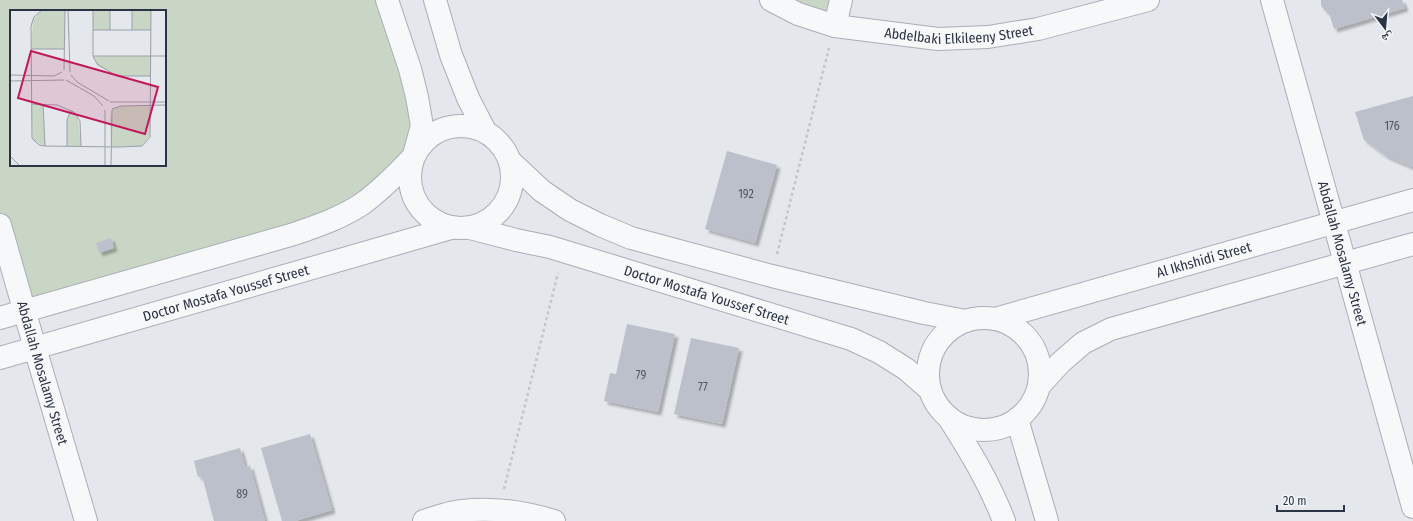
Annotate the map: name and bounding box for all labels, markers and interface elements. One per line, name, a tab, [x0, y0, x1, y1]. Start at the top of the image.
north arrow	[1365, 8, 1405, 48]
inset map	[10, 10, 166, 166]
street label: Abdelbaki Elkileeny Street	[883, 21, 1035, 48]
text: ش	[1380, 28, 1395, 45]
house number: 176	[1384, 119, 1400, 133]
street label: Abdallah Mosalamy Street	[1314, 179, 1371, 328]
house number: 192	[738, 187, 754, 201]
street label: Al Ikhshidi Street	[1154, 238, 1253, 281]
street label: Doctor Mostafa Youssef Street	[141, 261, 311, 325]
street label: Doctor Mostafa Youssef Street	[622, 262, 792, 328]
street label: Abdallah Mosalamy Street	[14, 299, 72, 447]
house number: 79	[636, 368, 646, 382]
house number: 77	[698, 380, 708, 394]
house number: 89	[236, 487, 248, 501]
scale bar	[1277, 487, 1344, 513]
text: 20 m	[1283, 494, 1307, 508]

